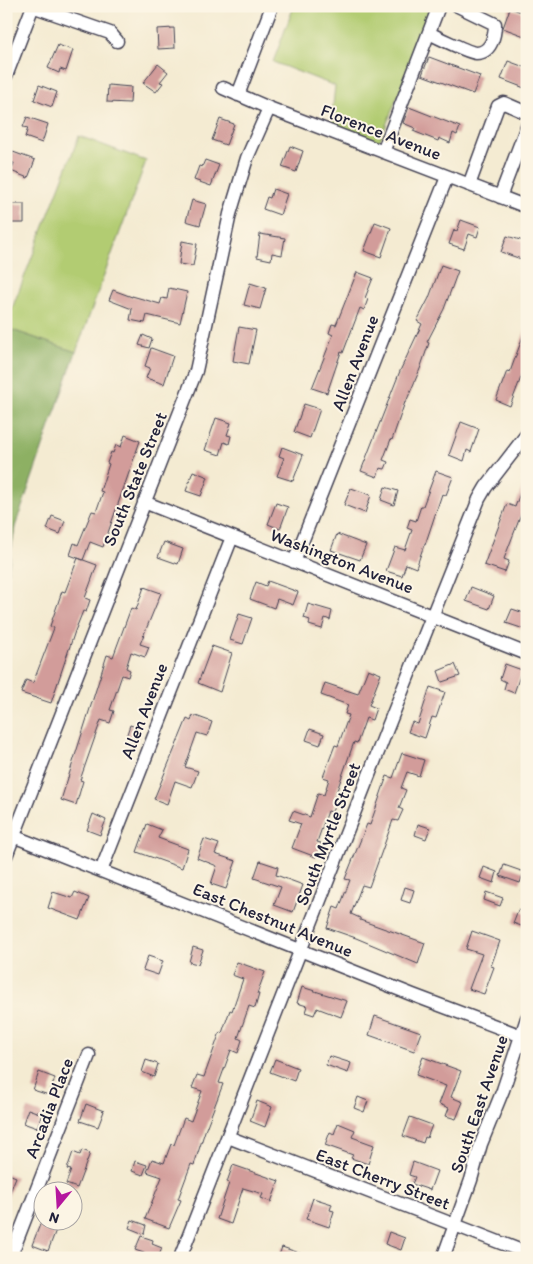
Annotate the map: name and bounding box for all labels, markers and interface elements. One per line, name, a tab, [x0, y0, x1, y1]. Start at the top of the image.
street label: Florence Avenue	[318, 99, 444, 165]
street label: Allen Avenue	[327, 312, 383, 414]
street label: South State Street	[98, 408, 172, 549]
street label: Washington Avenue	[267, 524, 417, 598]
street label: Allen Avenue	[116, 660, 172, 762]
street label: South Myrtle Street	[291, 759, 365, 909]
street label: East Chestnut Avenue	[190, 878, 356, 962]
street label: South East Avenue	[445, 1032, 513, 1176]
street label: Arcadia Place	[20, 1055, 78, 1161]
street label: East Cherry Street	[313, 1143, 453, 1215]
north arrow	[32, 1182, 82, 1232]
text: N	[47, 1208, 61, 1227]

